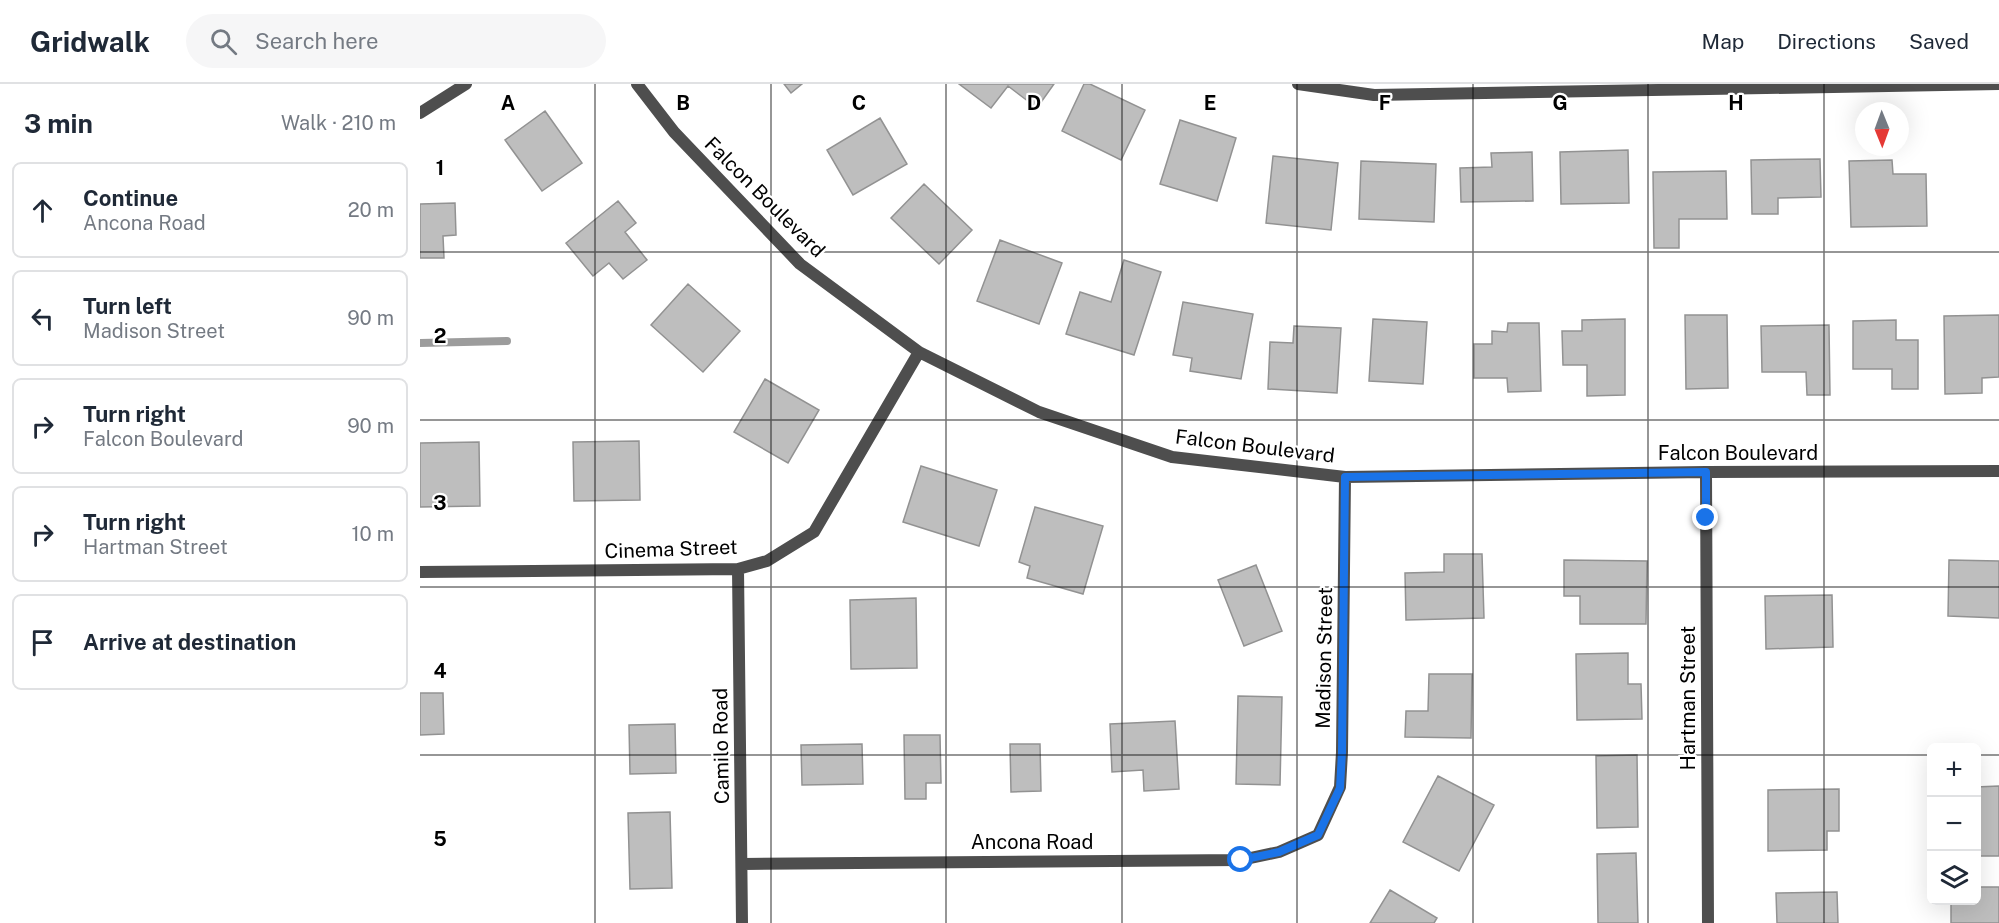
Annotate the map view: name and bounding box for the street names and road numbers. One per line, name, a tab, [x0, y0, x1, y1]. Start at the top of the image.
street label: Falcon Boulevard	[700, 132, 830, 262]
street label: Falcon Boulevard	[1174, 424, 1336, 468]
street label: Falcon Boulevard	[1658, 441, 1818, 465]
street label: Cinema Street	[604, 535, 738, 563]
street label: Madison Street	[1311, 587, 1337, 729]
street label: Hartman Street	[1676, 626, 1700, 770]
street label: Camilo Road	[708, 688, 734, 804]
street label: Ancona Road	[971, 830, 1093, 854]

